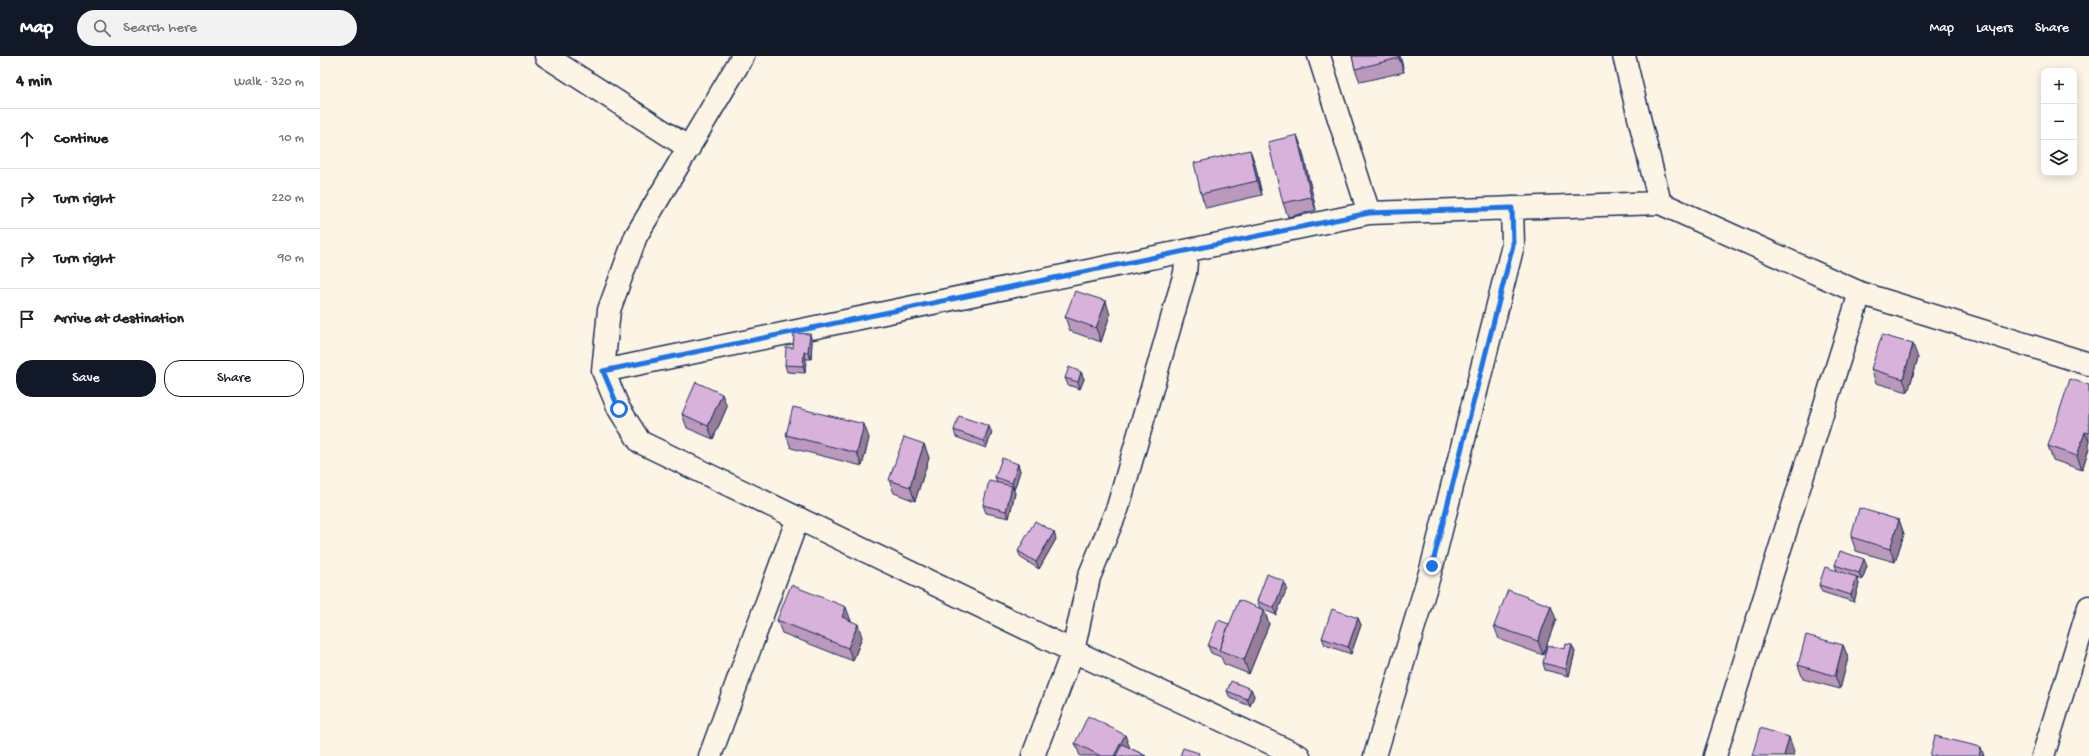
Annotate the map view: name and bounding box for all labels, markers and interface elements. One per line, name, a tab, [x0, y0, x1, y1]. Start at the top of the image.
search box	[77, 10, 357, 46]
text: Map	[20, 17, 53, 40]
icon: search	[91, 17, 113, 39]
text: Search here	[123, 19, 197, 37]
text: Map	[1930, 20, 1954, 37]
text: Layers	[1976, 20, 2013, 37]
text: Share	[2035, 20, 2069, 37]
map controls	[2041, 68, 2077, 176]
button: +	[2041, 68, 2077, 104]
text: 4 min	[16, 72, 52, 92]
text: Walk · 320 m	[234, 75, 304, 90]
button: −	[2041, 104, 2077, 140]
icon: ahead	[16, 128, 38, 150]
text: Continue	[54, 130, 108, 148]
text: 10 m	[279, 131, 304, 146]
button: layers	[2041, 140, 2077, 176]
icon: right	[16, 188, 38, 210]
text: Turn right	[54, 190, 114, 208]
text: 220 m	[272, 191, 304, 206]
icon: right	[16, 248, 38, 270]
text: Turn right	[54, 250, 114, 268]
text: 90 m	[278, 251, 304, 266]
icon: arrive	[16, 308, 38, 330]
text: Arrive at destination	[54, 310, 184, 328]
button: Save	[16, 360, 156, 397]
button: Share	[164, 360, 304, 397]
route start	[610, 400, 628, 418]
route end	[1423, 557, 1441, 575]

